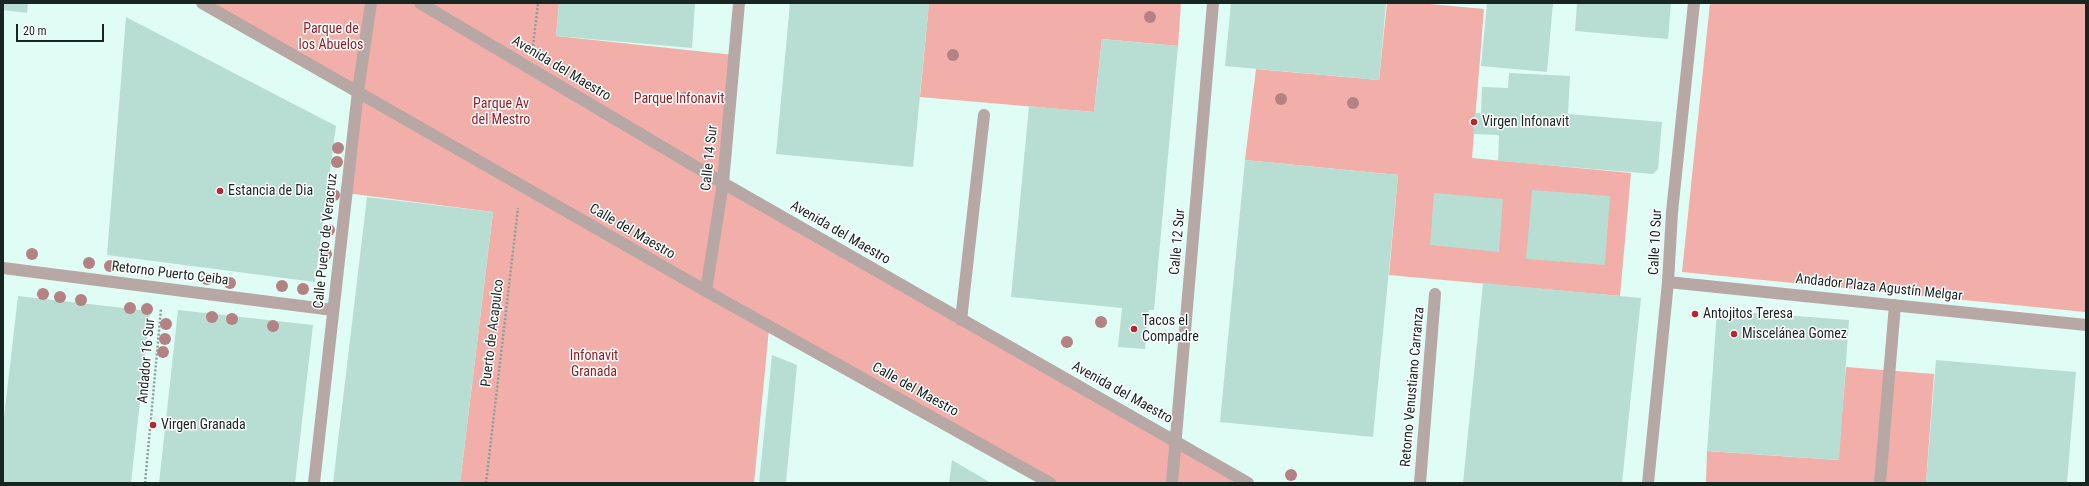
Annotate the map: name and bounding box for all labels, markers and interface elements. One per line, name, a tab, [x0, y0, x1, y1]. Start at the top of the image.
scale bar	[18, 16, 106, 42]
park label: Parque de los Abuelos	[299, 21, 363, 54]
text: 20 m	[23, 24, 47, 38]
street label: Avenida del Maestro	[508, 33, 614, 105]
park label: Parque Infonavit	[634, 91, 724, 107]
park label: Parque Av del Mestro	[472, 96, 530, 128]
place label: Virgen Infonavit	[1482, 114, 1569, 130]
marker: Virgen Infonavit	[1469, 117, 1479, 127]
street label: Calle 14 Sur	[698, 124, 722, 192]
street label: Calle Puerto de Veracruz	[311, 173, 341, 309]
place label: Estancia de Dia	[228, 183, 313, 199]
marker: Estancia de Dia	[215, 186, 225, 196]
street label: Avenida del Maestro	[787, 198, 893, 268]
street label: Calle del Maestro	[586, 201, 678, 263]
street label: Calle 12 Sur	[1167, 208, 1189, 276]
street label: Calle 10 Sur	[1646, 209, 1666, 275]
street label: Retorno Puerto Ceiba	[111, 258, 229, 290]
street label: Andador Plaza Agustín Melgar	[1795, 271, 1963, 305]
street label: Puerto de Acapulco	[478, 278, 508, 388]
street label: Retorno Venustiano Carranza	[1398, 306, 1428, 468]
place label: Antojitos Teresa	[1703, 306, 1793, 322]
marker: Antojitos Teresa	[1690, 309, 1700, 319]
place label: Tacos el Compadre	[1142, 313, 1199, 346]
street label: Andador 16 Sur	[135, 318, 159, 404]
marker: Tacos el Compadre	[1129, 324, 1139, 334]
place label: Miscelánea Gomez	[1742, 326, 1847, 342]
marker: Miscelánea Gomez	[1729, 329, 1739, 339]
park label: Infonavit Granada	[570, 348, 618, 380]
street label: Avenida del Maestro	[1069, 358, 1175, 428]
street label: Calle del Maestro	[869, 359, 961, 421]
place label: Virgen Granada	[161, 417, 246, 433]
marker: Virgen Granada	[148, 420, 158, 430]

